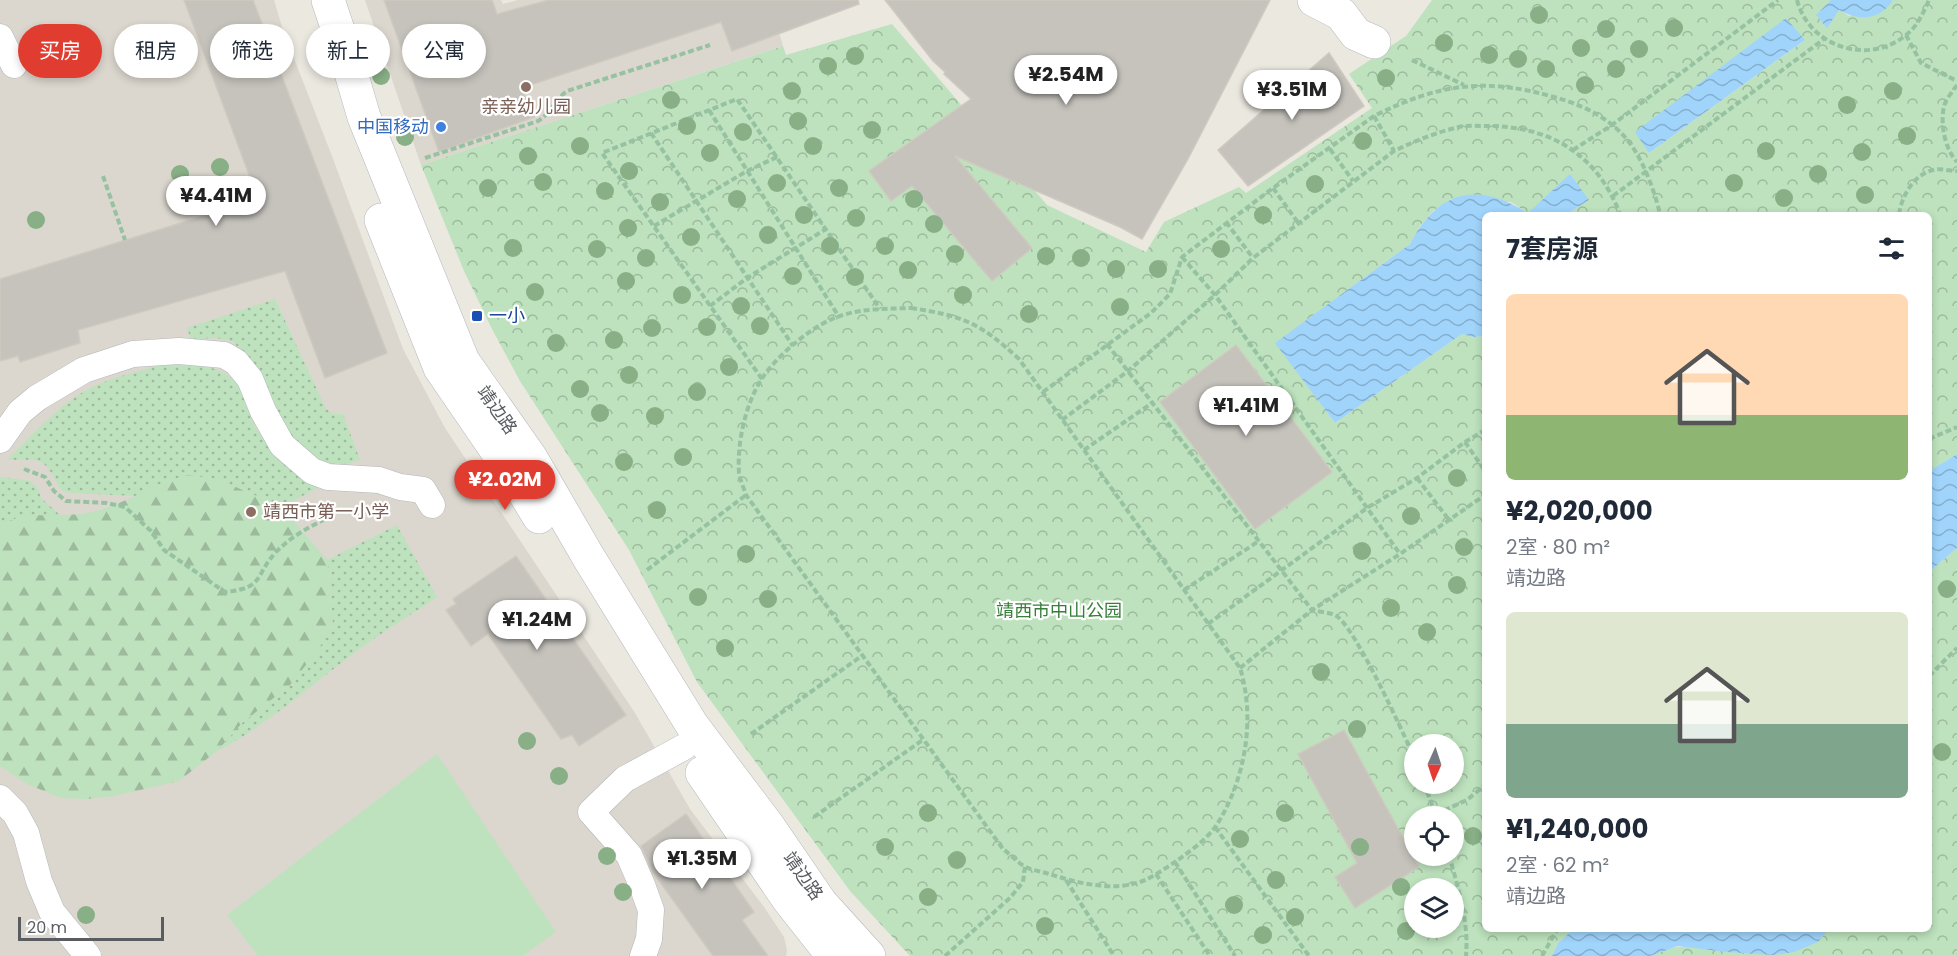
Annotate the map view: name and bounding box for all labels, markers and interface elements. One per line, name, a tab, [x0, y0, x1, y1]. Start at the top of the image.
chip: 买房	[18, 24, 102, 78]
chip: 租房	[114, 24, 198, 78]
chip: 筛选	[210, 24, 294, 78]
chip: 新上	[306, 24, 390, 78]
chip: 公寓	[402, 24, 486, 78]
pin: ¥2.54M	[1017, 55, 1115, 106]
text: ¥2.54M	[1028, 60, 1104, 88]
pin: ¥3.51M	[1243, 70, 1341, 121]
text: ¥3.51M	[1257, 75, 1327, 103]
marker: 亲亲幼儿园	[519, 80, 533, 94]
place label: 亲亲幼儿园	[481, 94, 571, 119]
place label: 中国移动	[357, 114, 429, 139]
marker: 中国移动	[434, 120, 448, 134]
pin: ¥4.41M	[167, 176, 265, 227]
text: ¥4.41M	[180, 181, 252, 209]
text: 7套房源	[1506, 231, 1598, 267]
icon: filters	[1875, 232, 1908, 265]
place label: 一小	[489, 303, 525, 328]
marker: 一小	[470, 309, 484, 323]
icon: home	[1653, 333, 1761, 441]
street label: 靖边路	[472, 380, 523, 439]
pin: ¥1.41M	[1197, 386, 1295, 437]
text: ¥1.41M	[1213, 391, 1279, 419]
pin: ¥2.02M	[456, 460, 554, 511]
text: ¥2.02M	[468, 465, 542, 493]
text: ¥2,020,000	[1506, 493, 1653, 529]
place label: 靖西市第一小学	[263, 499, 389, 524]
marker: 靖西市第一小学	[244, 505, 258, 519]
text: 2室 · 80 m²	[1506, 533, 1610, 561]
text: 靖边路	[1506, 564, 1566, 592]
park label: 靖西市中山公园	[996, 598, 1122, 623]
pin: ¥1.24M	[488, 600, 586, 651]
text: ¥1.24M	[502, 605, 572, 633]
icon: home	[1653, 651, 1761, 759]
north arrow	[1404, 734, 1464, 794]
map controls	[1404, 734, 1464, 938]
button: locate	[1404, 806, 1464, 866]
text: ¥1,240,000	[1506, 811, 1648, 847]
pin: ¥1.35M	[653, 839, 751, 890]
text: ¥1.35M	[667, 844, 737, 872]
street label: 靖边路	[778, 846, 829, 905]
text: 2室 · 62 m²	[1506, 851, 1609, 879]
button: layers	[1404, 878, 1464, 938]
text: 靖边路	[1506, 882, 1566, 910]
scale bar	[18, 914, 164, 942]
text: 20 m	[27, 916, 67, 939]

